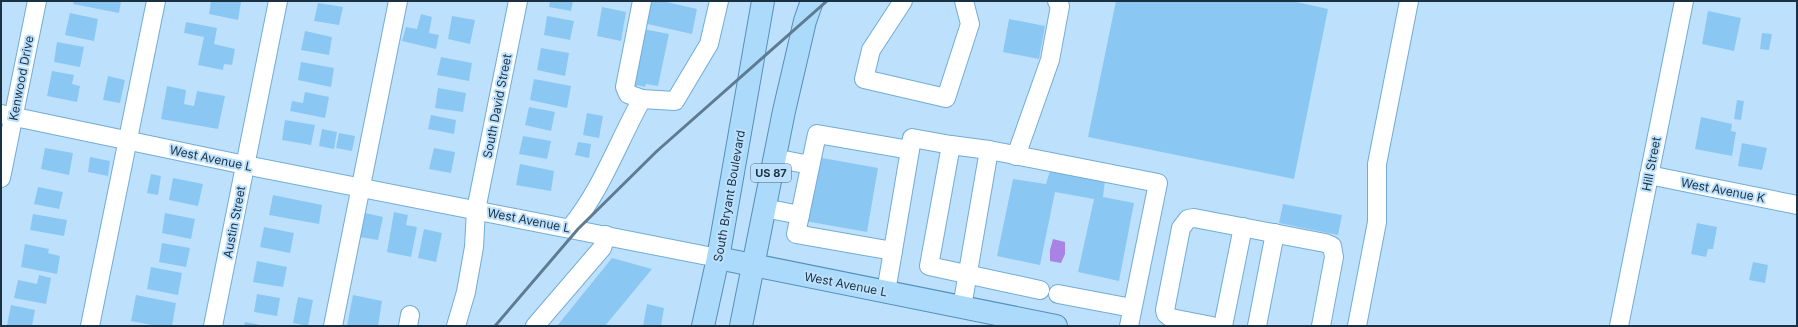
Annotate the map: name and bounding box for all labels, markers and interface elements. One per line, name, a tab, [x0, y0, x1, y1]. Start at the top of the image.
street label: Kenwood Drive	[5, 34, 37, 122]
street label: South David Street	[480, 53, 514, 159]
street label: South Bryant Boulevard	[710, 129, 748, 263]
street label: Hill Street	[1638, 136, 1664, 192]
street label: West Avenue L	[168, 142, 254, 174]
road number: US 87	[751, 164, 791, 182]
street label: West Avenue K	[1680, 174, 1766, 206]
street label: Austin Street	[220, 185, 248, 259]
street label: West Avenue L	[486, 205, 572, 235]
street label: West Avenue L	[803, 269, 889, 299]

